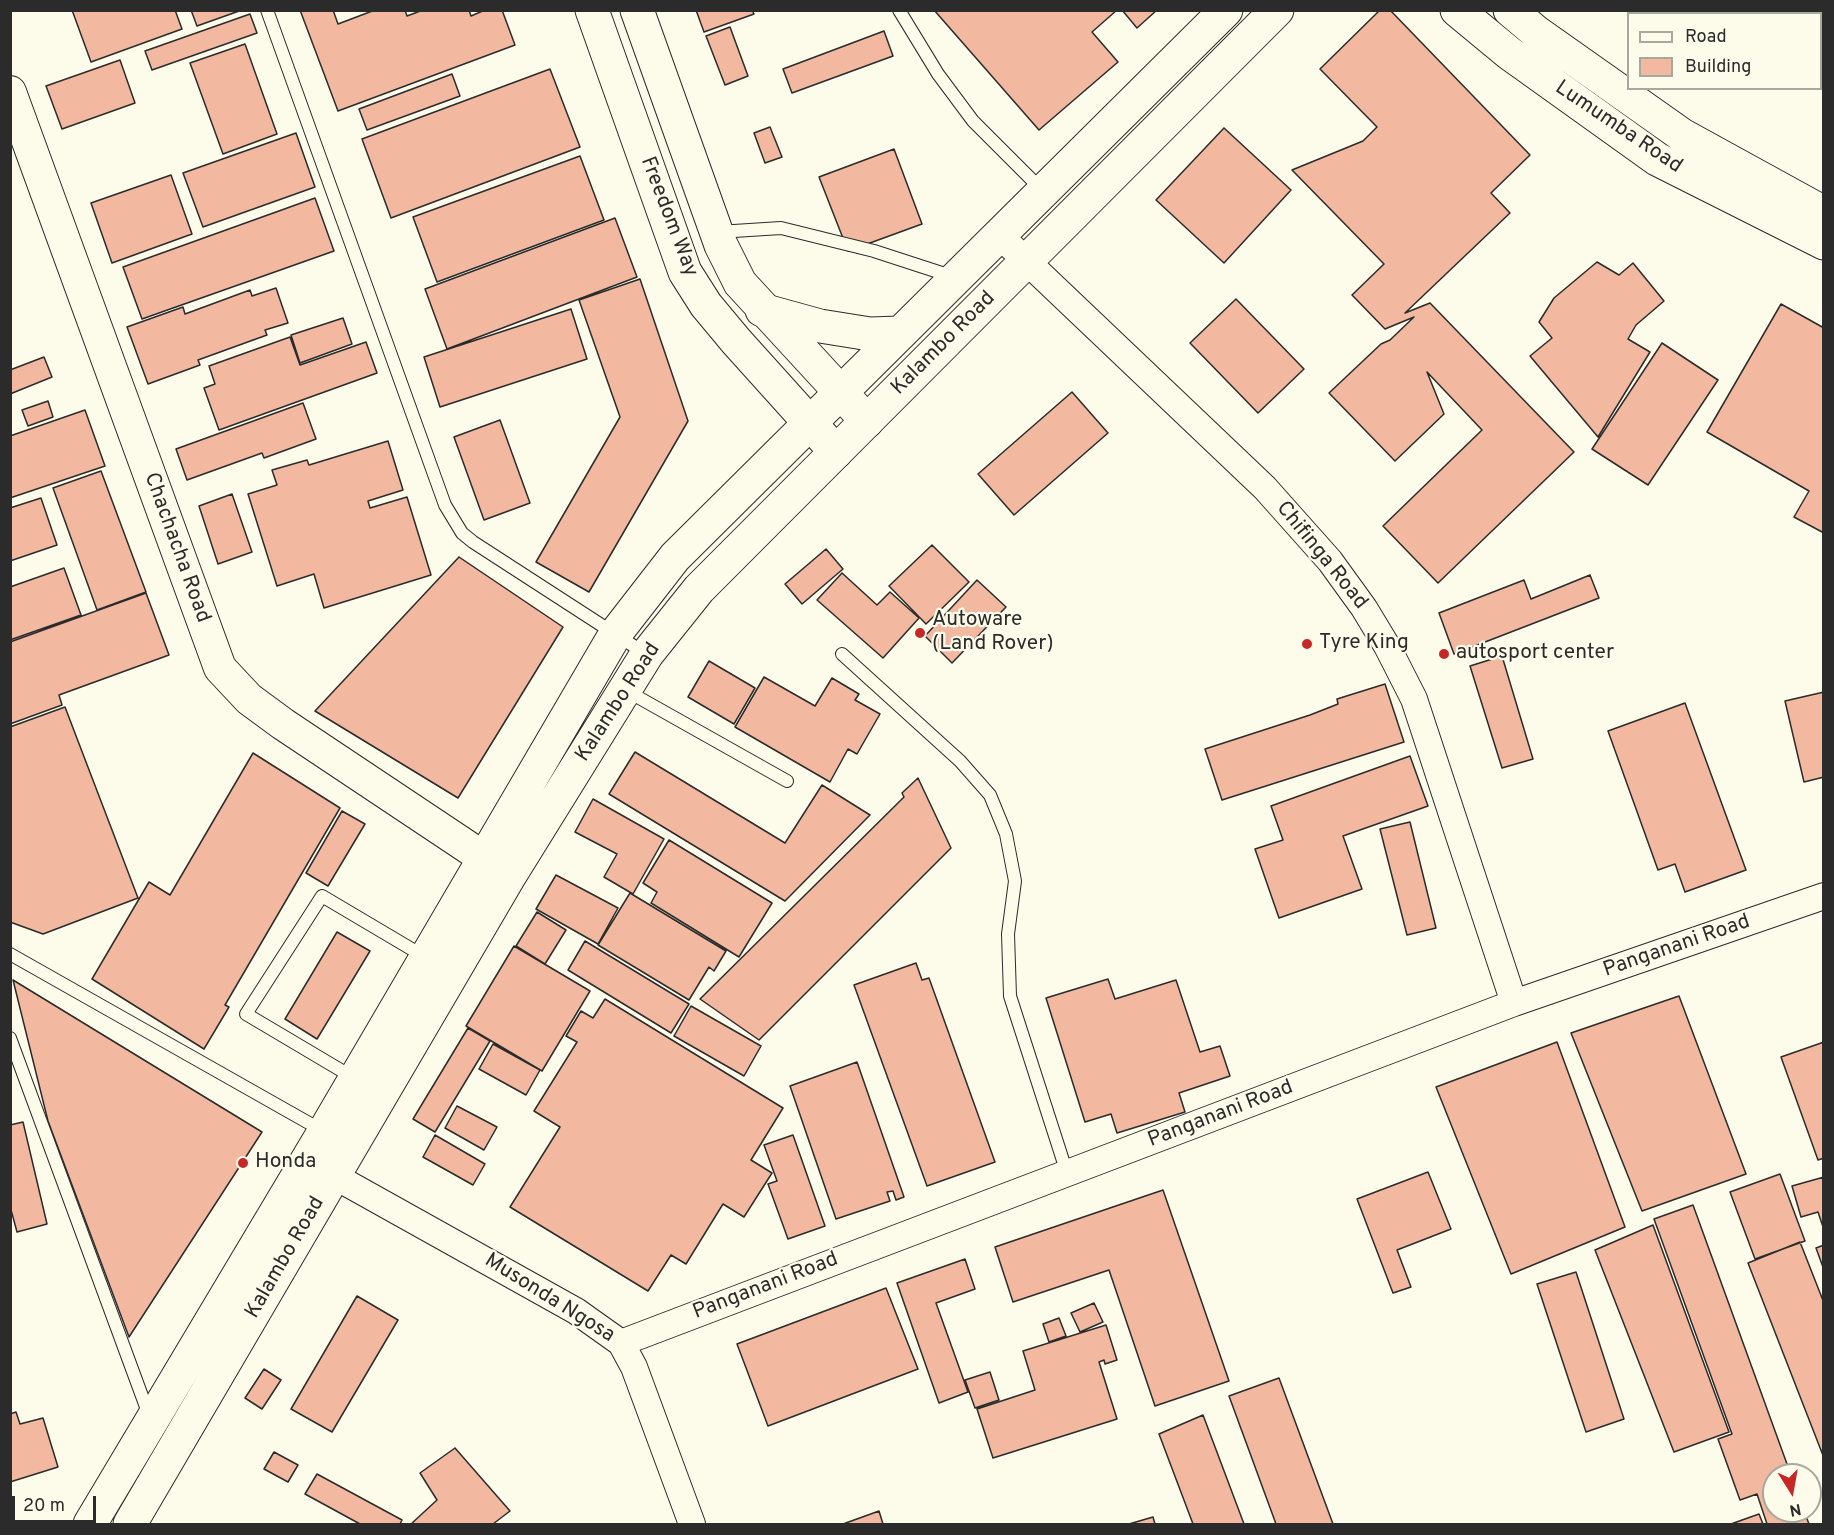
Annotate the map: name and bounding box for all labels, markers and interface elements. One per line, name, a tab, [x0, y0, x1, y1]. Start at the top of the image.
legend	[1627, 12, 1822, 90]
text: Road	[1685, 26, 1727, 49]
text: Building	[1685, 56, 1751, 79]
street label: Lumumba Road	[1550, 76, 1686, 180]
street label: Freedom Way	[634, 153, 702, 281]
street label: Kalambo Road	[887, 287, 1001, 401]
street label: Chachacha Road	[137, 470, 215, 626]
street label: Chifinga Road	[1270, 497, 1372, 615]
place label: Autoware (Land Rover)	[932, 608, 1054, 658]
marker: Autoware (Land Rover)	[913, 626, 927, 640]
place label: Tyre King	[1319, 631, 1409, 657]
marker: Tyre King	[1300, 637, 1314, 651]
street label: Kalambo Road	[571, 639, 667, 767]
place label: autosport center	[1456, 641, 1614, 667]
marker: autosport center	[1437, 647, 1451, 661]
street label: Panganani Road	[1600, 910, 1754, 984]
street label: Panganani Road	[1145, 1076, 1297, 1154]
place label: Honda	[255, 1150, 316, 1176]
marker: Honda	[236, 1156, 250, 1170]
street label: Kalambo Road	[241, 1193, 331, 1323]
street label: Panganani Road	[690, 1248, 842, 1326]
street label: Musonda Ngosa	[479, 1249, 619, 1349]
north arrow	[1762, 1463, 1822, 1523]
scale bar	[15, 1484, 99, 1522]
text: 20 m	[23, 1495, 65, 1518]
text: N	[1788, 1498, 1803, 1520]

